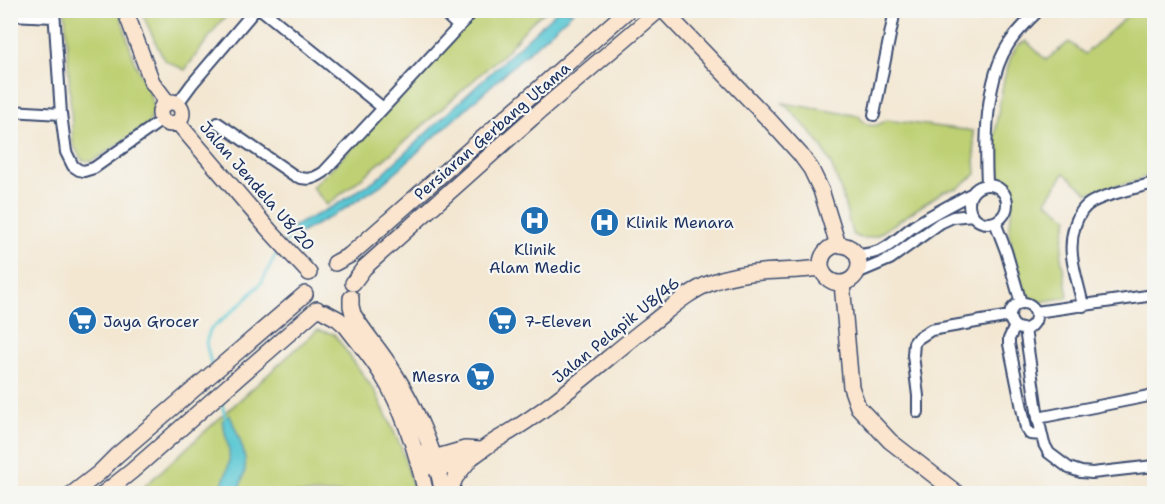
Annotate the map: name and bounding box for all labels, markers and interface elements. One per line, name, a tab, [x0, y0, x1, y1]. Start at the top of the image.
street label: Persiaran Gerbang Utama	[409, 57, 575, 205]
street label: Jalan Jendela U8/20	[195, 117, 319, 255]
hospital icon: Klinik Alam Medic	[519, 205, 551, 237]
hospital icon: Klinik Menara	[589, 206, 621, 238]
place label: Klinik Menara	[626, 212, 734, 233]
place label: Klinik Alam Medic	[489, 239, 581, 278]
street label: Jalan Pelapik U8/46	[548, 272, 684, 388]
supermarket icon: Jaya Grocer	[66, 305, 98, 337]
supermarket icon: 7-Eleven	[487, 305, 519, 337]
place label: Jaya Grocer	[103, 311, 199, 332]
place label: 7-Eleven	[524, 311, 592, 332]
supermarket icon: Mesra	[465, 360, 497, 392]
place label: Mesra	[412, 366, 460, 387]

